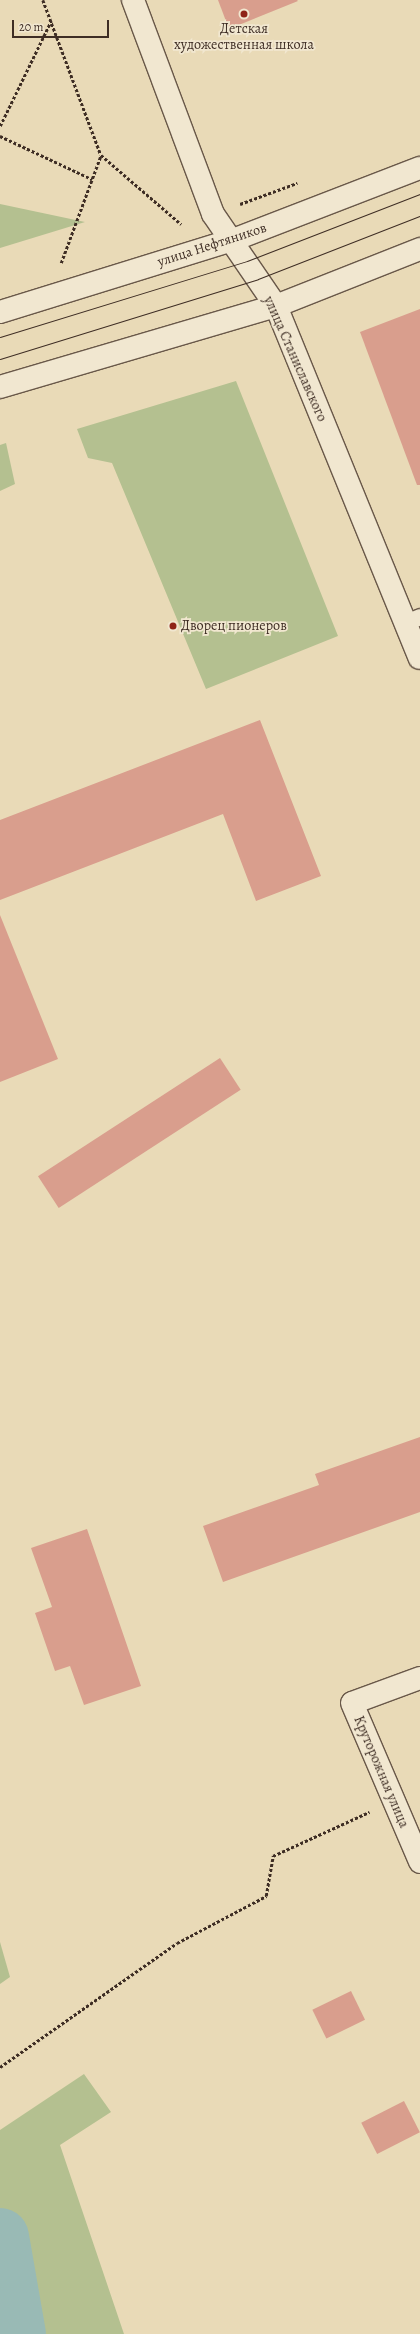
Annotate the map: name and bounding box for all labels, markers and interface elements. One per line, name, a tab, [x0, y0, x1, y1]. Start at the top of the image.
marker: Детская художественная школа	[239, 9, 249, 19]
scale bar	[14, 12, 111, 38]
text: 20 m	[19, 19, 43, 35]
place label: Детская художественная школа	[174, 21, 314, 54]
street label: улица Нефтяников	[155, 219, 269, 271]
street label: улица Станиславского	[260, 294, 330, 424]
place label: Дворец пионеров	[181, 618, 287, 634]
marker: Дворец пионеров	[168, 621, 178, 631]
street label: Круторожная улица	[350, 1713, 412, 1831]

